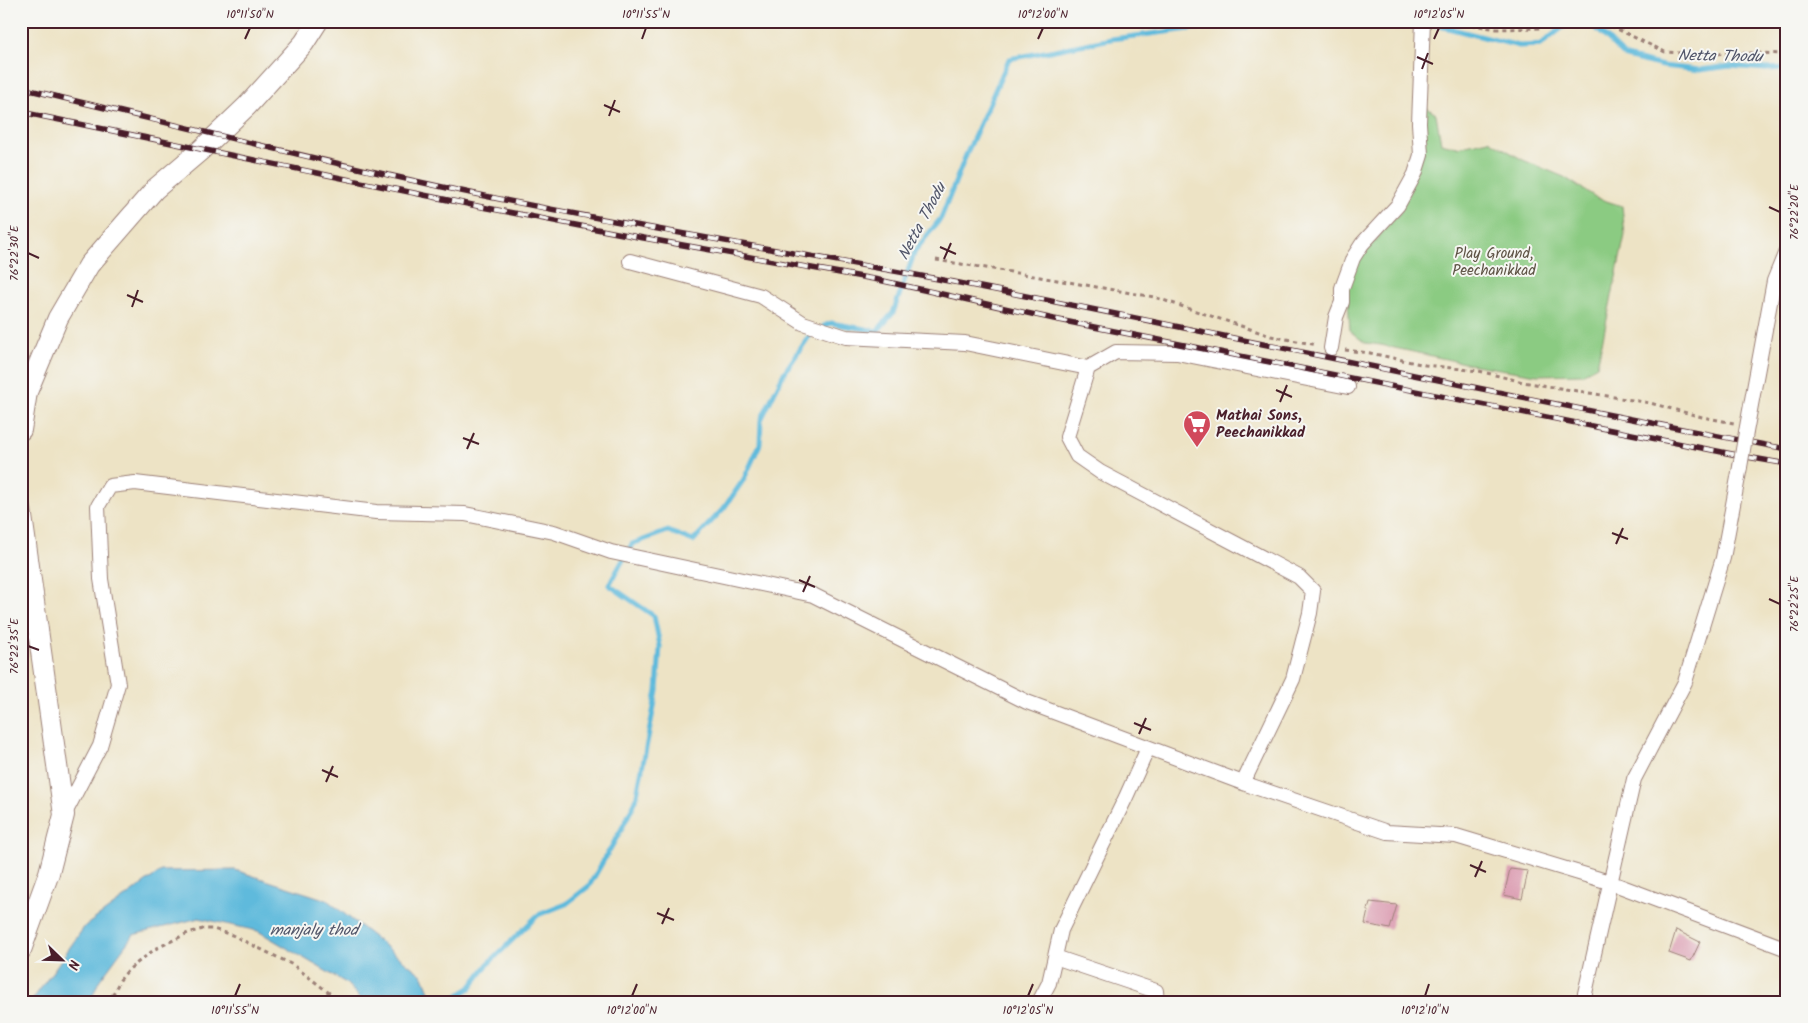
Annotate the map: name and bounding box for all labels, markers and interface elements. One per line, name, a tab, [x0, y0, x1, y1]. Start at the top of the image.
text: 10°11'50"N	[226, 5, 274, 24]
text: 10°11'55"N	[622, 5, 670, 24]
text: 10°12'00"N	[1018, 5, 1068, 24]
text: 10°12'05"N	[1414, 5, 1464, 24]
water label: Netta Thodu	[1678, 43, 1765, 70]
water label: Netta Thodu	[891, 177, 954, 265]
text: 76°22'20"E	[1785, 183, 1804, 240]
text: 76°22'30"E	[5, 224, 24, 281]
park label: Play Ground, Peechanikkad	[1452, 242, 1536, 283]
place label: Mathai Sons, Peechanikkad	[1216, 404, 1306, 445]
supermarket icon: Mathai Sons, Peechanikkad	[1182, 409, 1212, 448]
text: 76°22'25"E	[1785, 575, 1804, 632]
text: 76°22'35"E	[5, 617, 24, 674]
water label: manjaly thod	[270, 918, 362, 943]
north arrow	[38, 936, 88, 986]
text: N	[61, 956, 85, 973]
text: 10°11'55"N	[211, 1001, 259, 1020]
text: 10°12'00"N	[607, 1001, 657, 1020]
text: 10°12'05"N	[1003, 1001, 1053, 1020]
text: 10°12'10"N	[1401, 1001, 1449, 1020]

